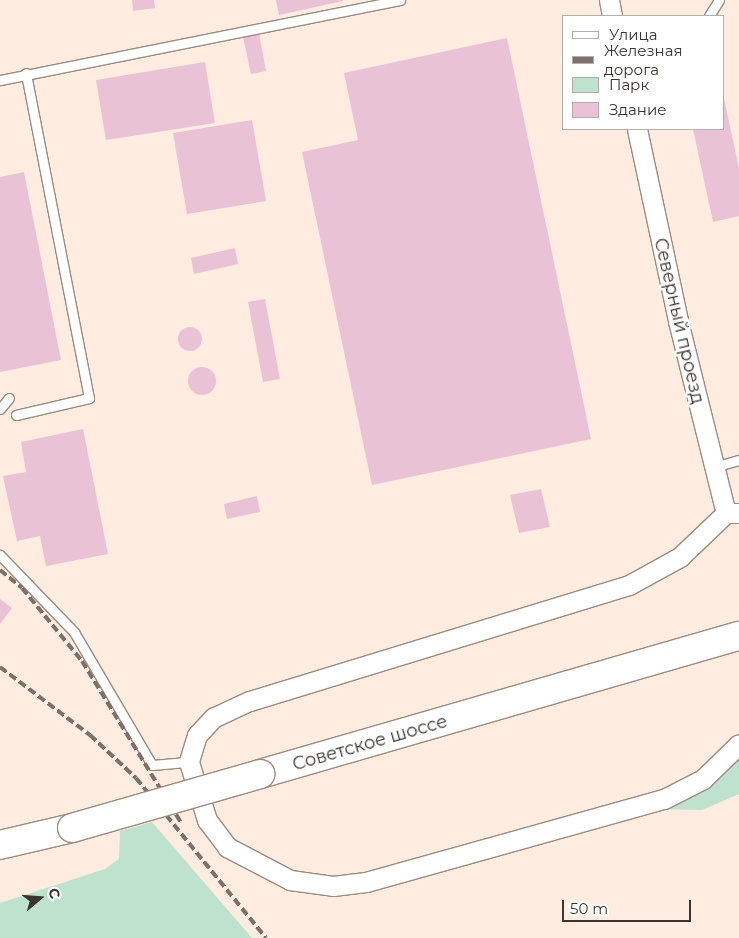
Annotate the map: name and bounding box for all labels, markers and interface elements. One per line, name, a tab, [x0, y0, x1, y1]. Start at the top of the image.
legend	[562, 15, 724, 130]
text: Улица	[609, 25, 657, 44]
text: Железная дорога	[604, 41, 683, 79]
text: Парк	[609, 75, 649, 94]
text: Здание	[609, 100, 667, 119]
street label: Северный проезд	[649, 236, 709, 406]
street label: Советское шоссе	[290, 711, 450, 775]
north arrow	[15, 873, 65, 923]
text: С	[44, 886, 64, 901]
scale bar	[564, 890, 693, 922]
text: 50 m	[570, 899, 608, 918]

